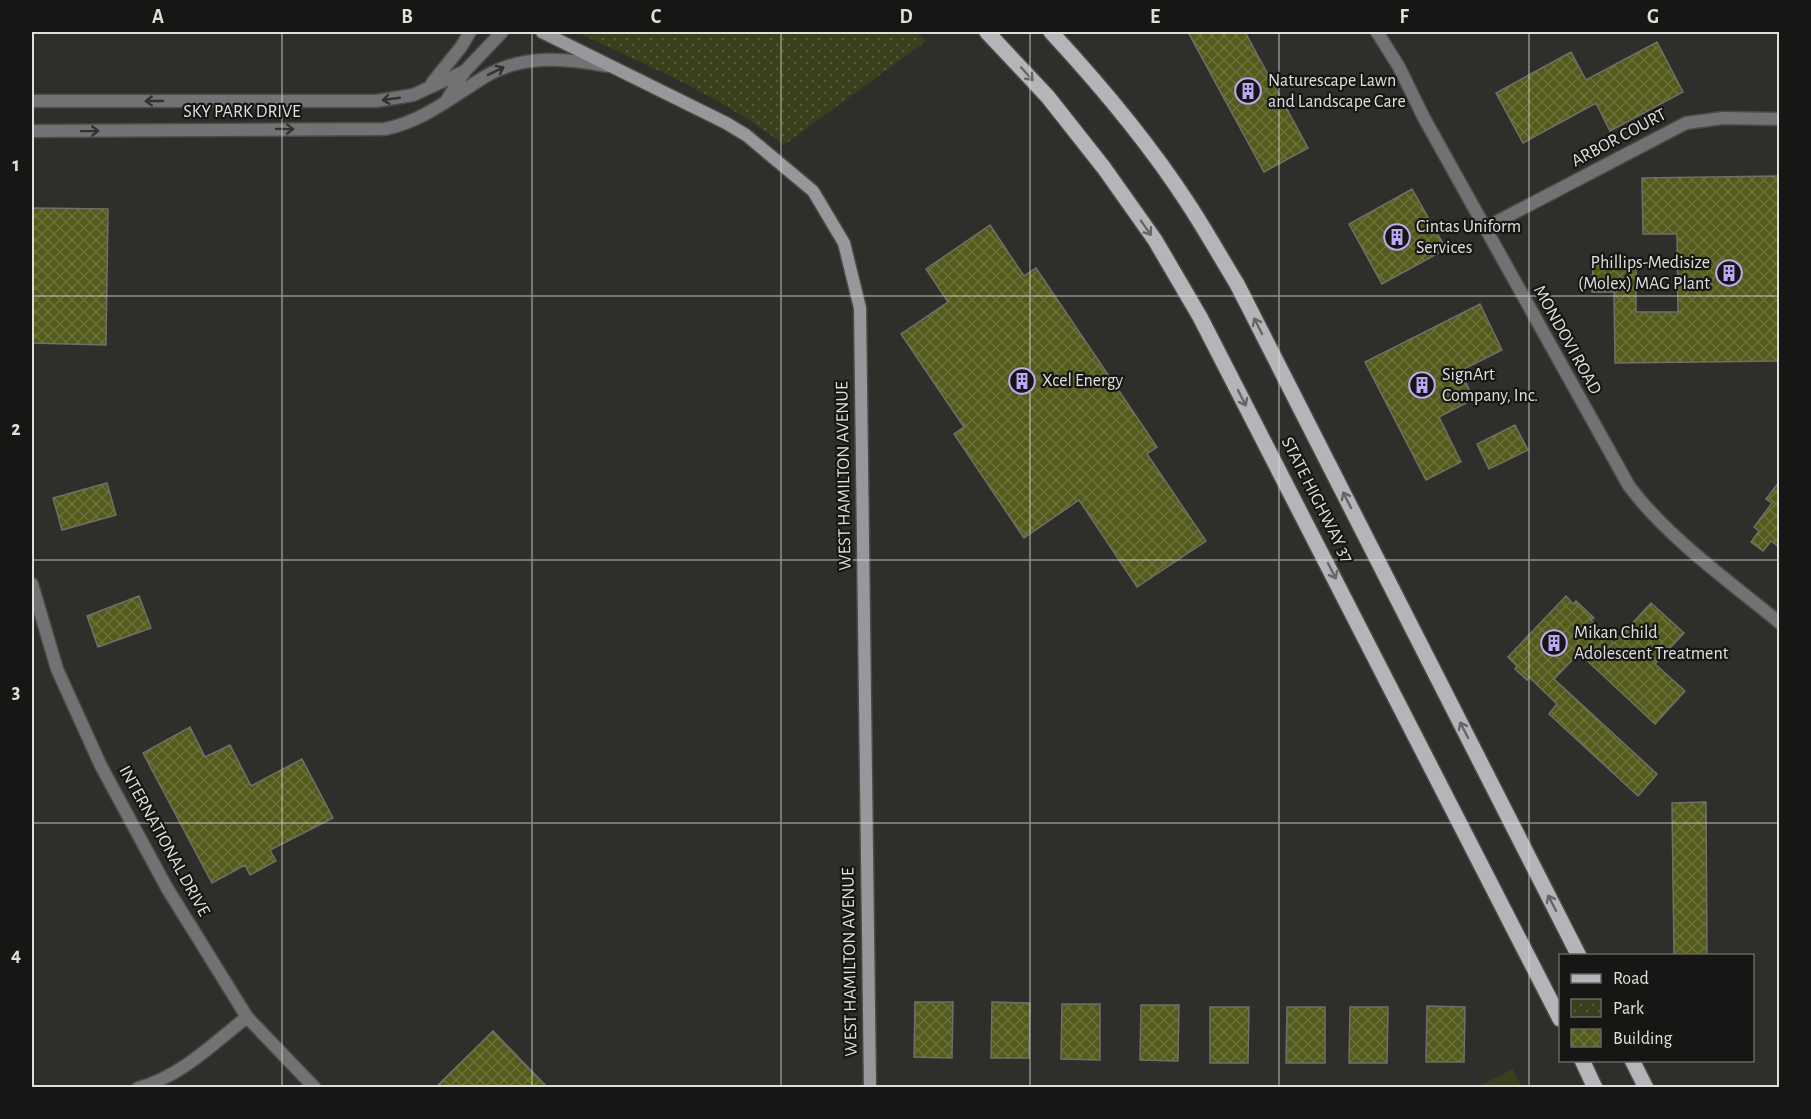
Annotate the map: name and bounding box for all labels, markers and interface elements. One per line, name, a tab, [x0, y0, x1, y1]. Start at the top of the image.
text: A	[152, 7, 164, 27]
text: B	[401, 7, 413, 27]
text: C	[651, 7, 662, 27]
text: D	[899, 7, 913, 27]
text: E	[1150, 7, 1160, 27]
text: F	[1399, 7, 1409, 27]
text: G	[1647, 7, 1659, 27]
one-way arrow	[486, 65, 504, 77]
one-way arrow	[1020, 67, 1034, 82]
place label: Naturescape Lawn and Landscape Care	[1268, 72, 1406, 111]
building icon: Naturescape Lawn and Landscape Care	[1233, 76, 1263, 106]
one-way arrow	[382, 94, 402, 105]
one-way arrow	[145, 95, 165, 107]
street label: SKY PARK DRIVE	[183, 103, 301, 121]
street label: ARBOR COURT	[1569, 105, 1670, 171]
one-way arrow	[274, 123, 294, 135]
one-way arrow	[79, 125, 99, 137]
text: 1	[12, 155, 20, 175]
place label: Cintas Uniform Services	[1416, 218, 1521, 257]
one-way arrow	[1140, 220, 1152, 236]
building icon: Cintas Uniform Services	[1382, 222, 1412, 252]
place label: Phillips-Medisize (Molex) MAG Plant	[1578, 254, 1710, 293]
building icon: Phillips-Medisize (Molex) MAG Plant	[1714, 258, 1744, 288]
street label: MONDOVI ROAD	[1530, 282, 1604, 398]
one-way arrow	[1252, 318, 1264, 335]
building icon: Xcel Energy	[1007, 366, 1037, 396]
place label: SignArt Company, Inc.	[1442, 366, 1538, 405]
building icon: SignArt Company, Inc.	[1407, 370, 1437, 400]
place label: Xcel Energy	[1042, 372, 1124, 390]
street label: WEST HAMILTON AVENUE	[833, 381, 855, 571]
one-way arrow	[1236, 389, 1248, 406]
text: 2	[11, 419, 21, 439]
street label: STATE HIGHWAY 37	[1278, 434, 1356, 566]
one-way arrow	[1341, 491, 1352, 509]
one-way arrow	[1326, 562, 1338, 580]
place label: Mikan Child Adolescent Treatment	[1574, 624, 1729, 663]
building icon: Mikan Child Adolescent Treatment	[1539, 628, 1569, 658]
text: 3	[12, 682, 20, 702]
one-way arrow	[1458, 721, 1469, 739]
street label: INTERNATIONAL DRIVE	[115, 763, 213, 920]
street label: WEST HAMILTON AVENUE	[839, 867, 861, 1057]
one-way arrow	[1546, 895, 1558, 913]
text: 4	[11, 945, 21, 965]
legend	[1559, 954, 1754, 1062]
text: Road	[1613, 970, 1649, 988]
text: Park	[1613, 1000, 1645, 1018]
text: Building	[1613, 1030, 1673, 1048]

